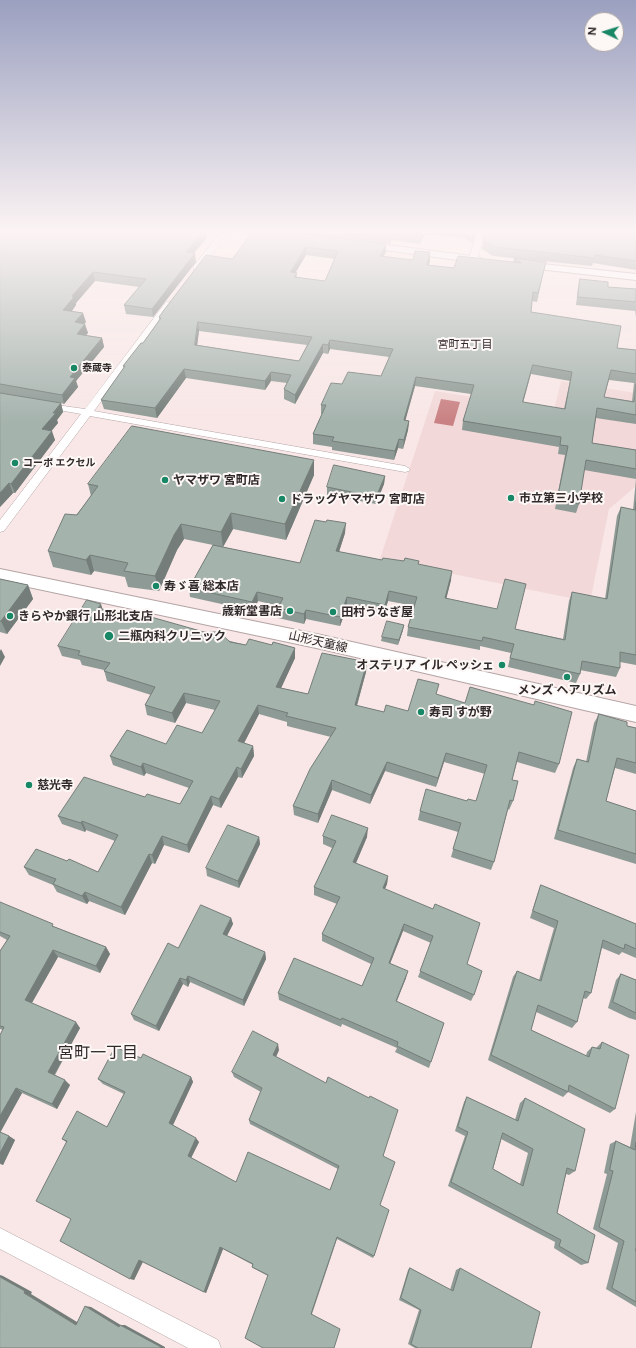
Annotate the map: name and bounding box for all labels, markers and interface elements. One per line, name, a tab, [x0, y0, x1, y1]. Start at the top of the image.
north arrow	[584, 12, 624, 52]
text: N	[586, 27, 599, 36]
district label: 宮町五丁目	[438, 338, 492, 352]
place label: 泰蔵寺	[82, 362, 112, 374]
marker: 泰蔵寺	[69, 363, 79, 373]
place label: コーポ エクセル	[23, 457, 95, 469]
marker: コーポ エクセル	[10, 458, 20, 468]
place label: ヤマザワ 宮町店	[173, 473, 260, 487]
marker: ヤマザワ 宮町店	[160, 475, 170, 485]
place label: 市立第三小学校	[519, 491, 603, 505]
place label: ドラッグヤマザワ 宮町店	[290, 492, 425, 506]
marker: 市立第三小学校	[506, 493, 516, 503]
marker: ドラッグヤマザワ 宮町店	[277, 494, 287, 504]
place label: 寿ゞ喜 総本店	[164, 579, 239, 593]
marker: 寿ゞ喜 総本店	[151, 581, 161, 591]
place label: 歳新堂書店	[222, 604, 282, 618]
place label: 田村うなぎ屋	[341, 605, 413, 619]
marker: 歳新堂書店	[285, 606, 295, 616]
marker: 田村うなぎ屋	[328, 607, 338, 617]
place label: きらやか銀行 山形北支店	[18, 609, 153, 623]
marker: きらやか銀行 山形北支店	[5, 611, 15, 621]
street label: 山形天童線	[287, 628, 349, 656]
place label: 二瓶内科クリニック	[118, 629, 226, 643]
marker: 二瓶内科クリニック	[103, 630, 115, 642]
place label: オステリア イル ペッシェ	[356, 658, 494, 672]
marker: オステリア イル ペッシェ	[497, 660, 507, 670]
marker: メンズ ヘアリズム	[562, 672, 572, 682]
place label: メンズ ヘアリズム	[518, 683, 616, 697]
place label: 寿司 すが野	[429, 705, 492, 719]
marker: 寿司 すが野	[416, 707, 426, 717]
place label: 慈光寺	[37, 778, 73, 792]
marker: 慈光寺	[24, 780, 34, 790]
district label: 宮町一丁目	[58, 1043, 138, 1063]

